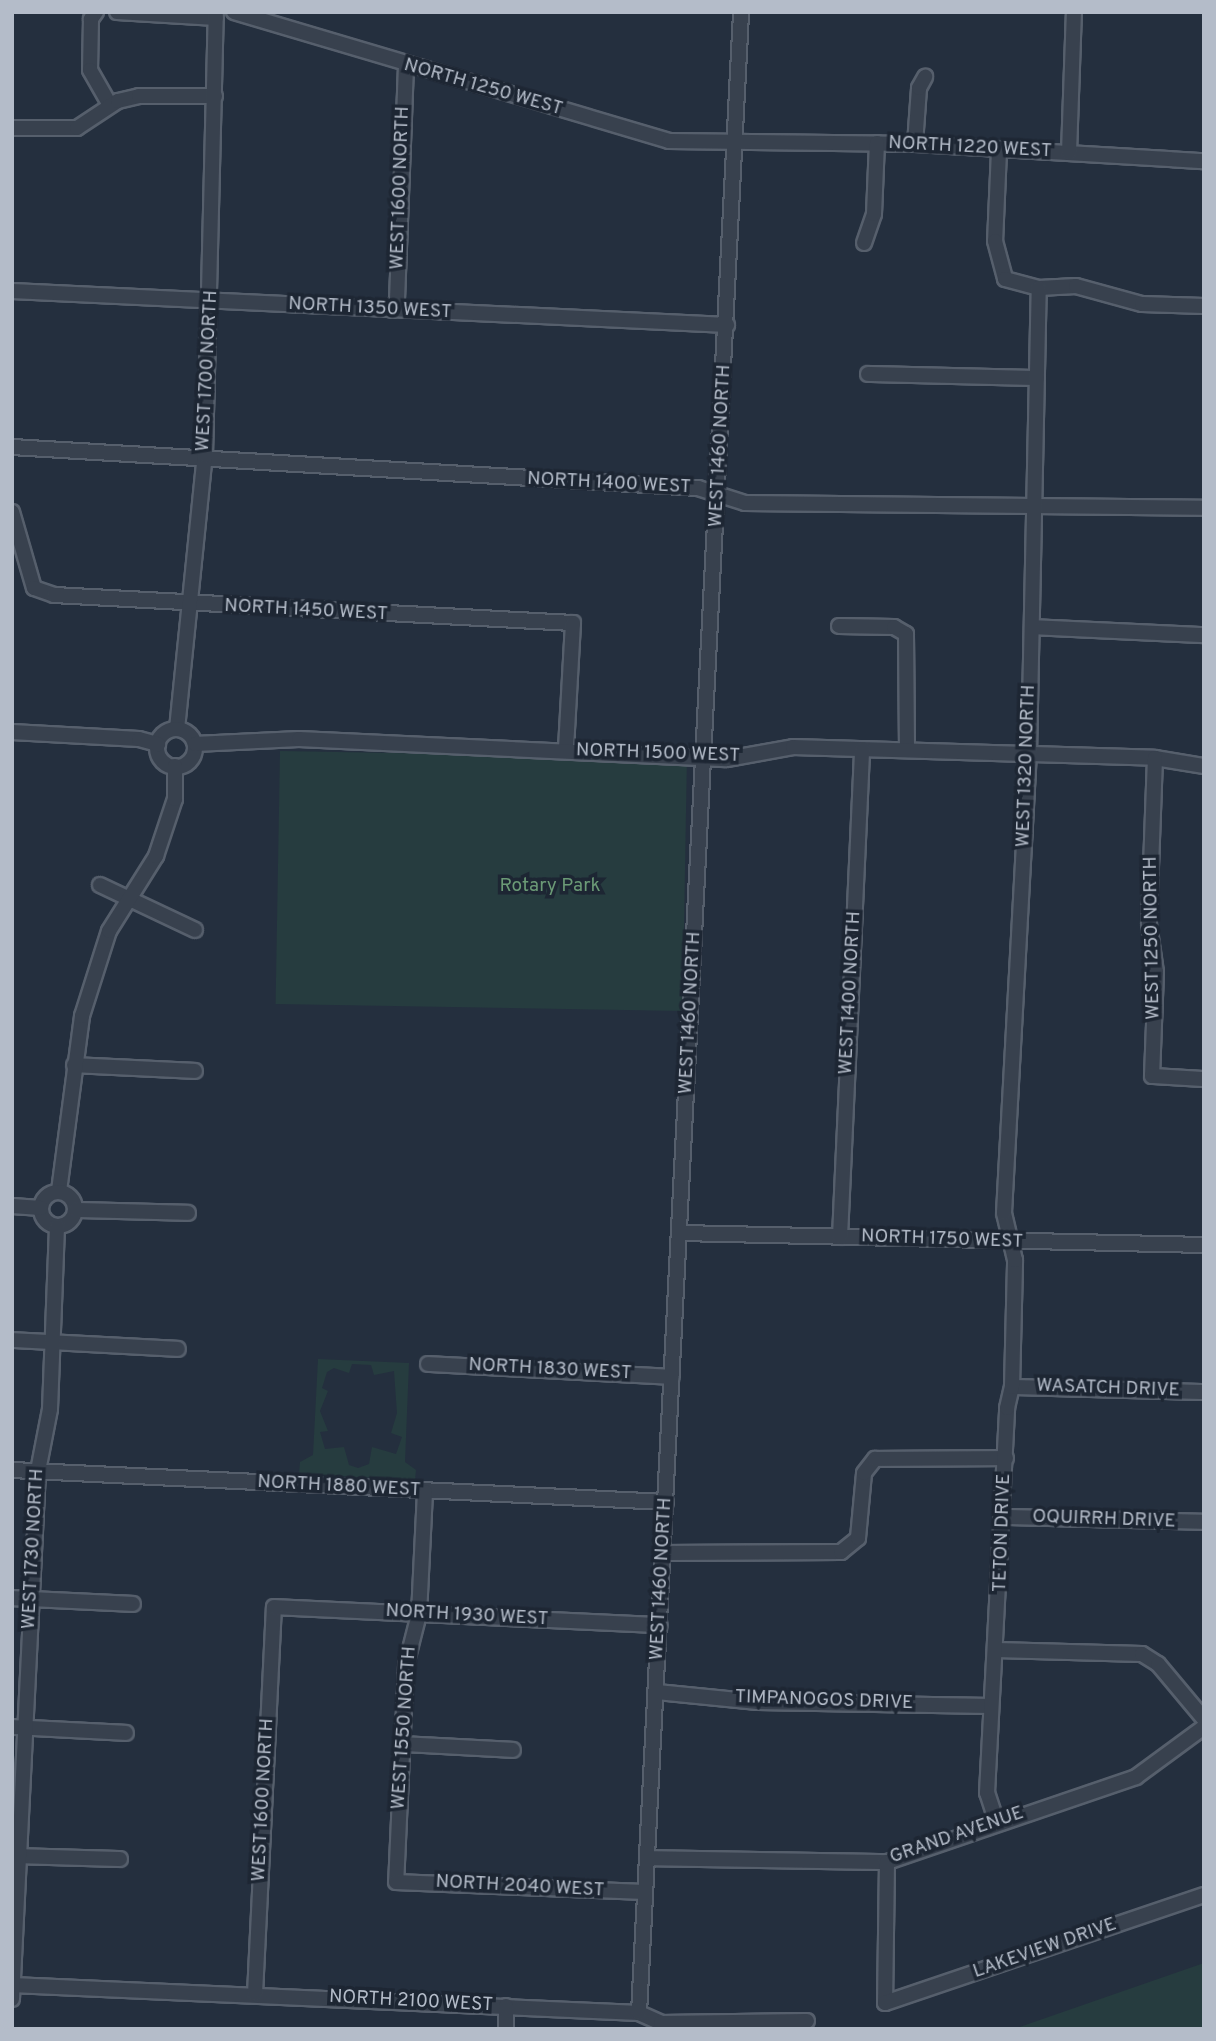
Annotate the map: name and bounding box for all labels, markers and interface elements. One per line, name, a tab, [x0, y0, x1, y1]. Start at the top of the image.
street label: NORTH 1250 WEST	[401, 54, 565, 122]
street label: WEST 1600 NORTH	[387, 105, 415, 271]
street label: NORTH 1220 WEST	[887, 132, 1053, 164]
street label: WEST 1700 NORTH	[192, 289, 224, 453]
street label: NORTH 1350 WEST	[287, 293, 453, 325]
street label: WEST 1460 NORTH	[705, 364, 737, 528]
street label: NORTH 1400 WEST	[526, 468, 692, 500]
street label: NORTH 1450 WEST	[223, 595, 389, 627]
street label: WEST 1320 NORTH	[1013, 684, 1041, 848]
street label: NORTH 1500 WEST	[575, 740, 741, 768]
street label: WEST 1250 NORTH	[1140, 856, 1166, 1020]
park label: Rotary Park	[499, 876, 601, 898]
street label: WEST 1400 NORTH	[835, 910, 867, 1076]
street label: WEST 1460 NORTH	[675, 931, 707, 1095]
street label: NORTH 1750 WEST	[860, 1226, 1024, 1254]
street label: NORTH 1830 WEST	[468, 1354, 632, 1386]
street label: WASATCH DRIVE	[1036, 1375, 1180, 1403]
street label: WEST 1730 NORTH	[18, 1468, 50, 1630]
street label: NORTH 1880 WEST	[257, 1471, 421, 1503]
street label: TETON DRIVE	[990, 1473, 1016, 1593]
street label: WEST 1460 NORTH	[646, 1497, 678, 1661]
street label: OQUIRRH DRIVE	[1032, 1506, 1176, 1534]
street label: NORTH 1930 WEST	[385, 1600, 549, 1632]
street label: WEST 1550 NORTH	[388, 1645, 422, 1811]
street label: TIMPANOGOS DRIVE	[735, 1686, 913, 1716]
street label: WEST 1600 NORTH	[248, 1717, 280, 1883]
street label: GRAND AVENUE	[887, 1802, 1027, 1870]
street label: NORTH 2040 WEST	[435, 1871, 605, 1903]
street label: LAKEVIEW DRIVE	[970, 1914, 1120, 1984]
street label: NORTH 2100 WEST	[328, 1986, 494, 2018]

